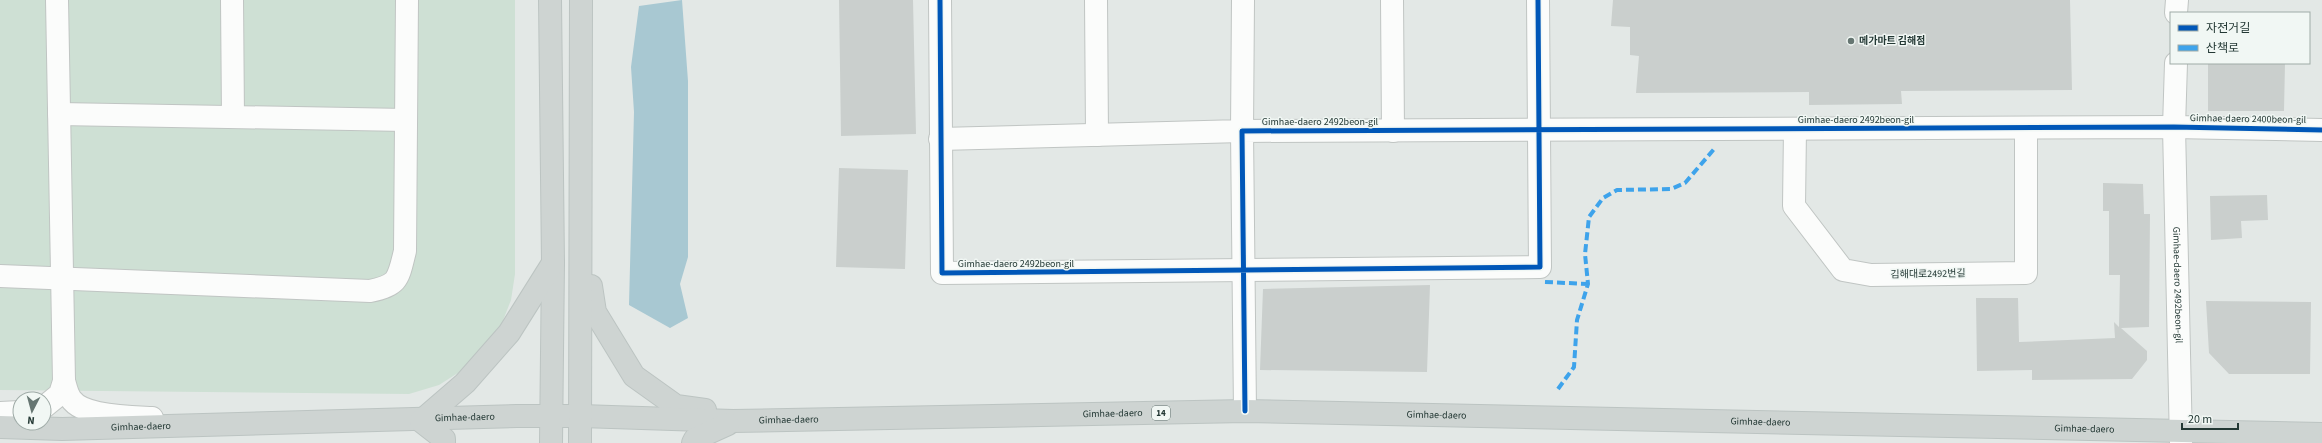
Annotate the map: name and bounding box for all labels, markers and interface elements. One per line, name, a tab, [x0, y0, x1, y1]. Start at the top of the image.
legend	[2170, 12, 2310, 64]
text: 자전거길	[2206, 20, 2250, 37]
place label: 메가마트 김해점	[1859, 34, 1925, 48]
marker: 메가마트 김해점	[1846, 36, 1856, 46]
text: 산책로	[2206, 40, 2239, 57]
street label: Gimhae-daero 2400beon-gil	[2190, 111, 2307, 127]
street label: Gimhae-daero 2492beon-gil	[1798, 113, 1915, 127]
street label: Gimhae-daero 2492beon-gil	[1262, 115, 1379, 129]
street label: Gimhae-daero 2492beon-gil	[2169, 227, 2186, 344]
street label: Gimhae-daero 2492beon-gil	[958, 257, 1075, 271]
street label: 김해대로2492번길	[1890, 266, 1966, 282]
north arrow	[12, 391, 52, 431]
scale bar	[2182, 405, 2238, 431]
street label: Gimhae-daero	[1082, 406, 1143, 421]
road number: 14	[1152, 406, 1170, 420]
street label: Gimhae-daero	[1406, 407, 1467, 423]
street label: Gimhae-daero	[435, 410, 495, 425]
text: 20 m	[2188, 411, 2212, 428]
street label: Gimhae-daero	[759, 412, 819, 427]
text: N	[27, 413, 35, 428]
street label: Gimhae-daero	[1730, 414, 1791, 430]
street label: Gimhae-daero	[111, 419, 171, 435]
street label: Gimhae-daero	[2054, 421, 2115, 437]

